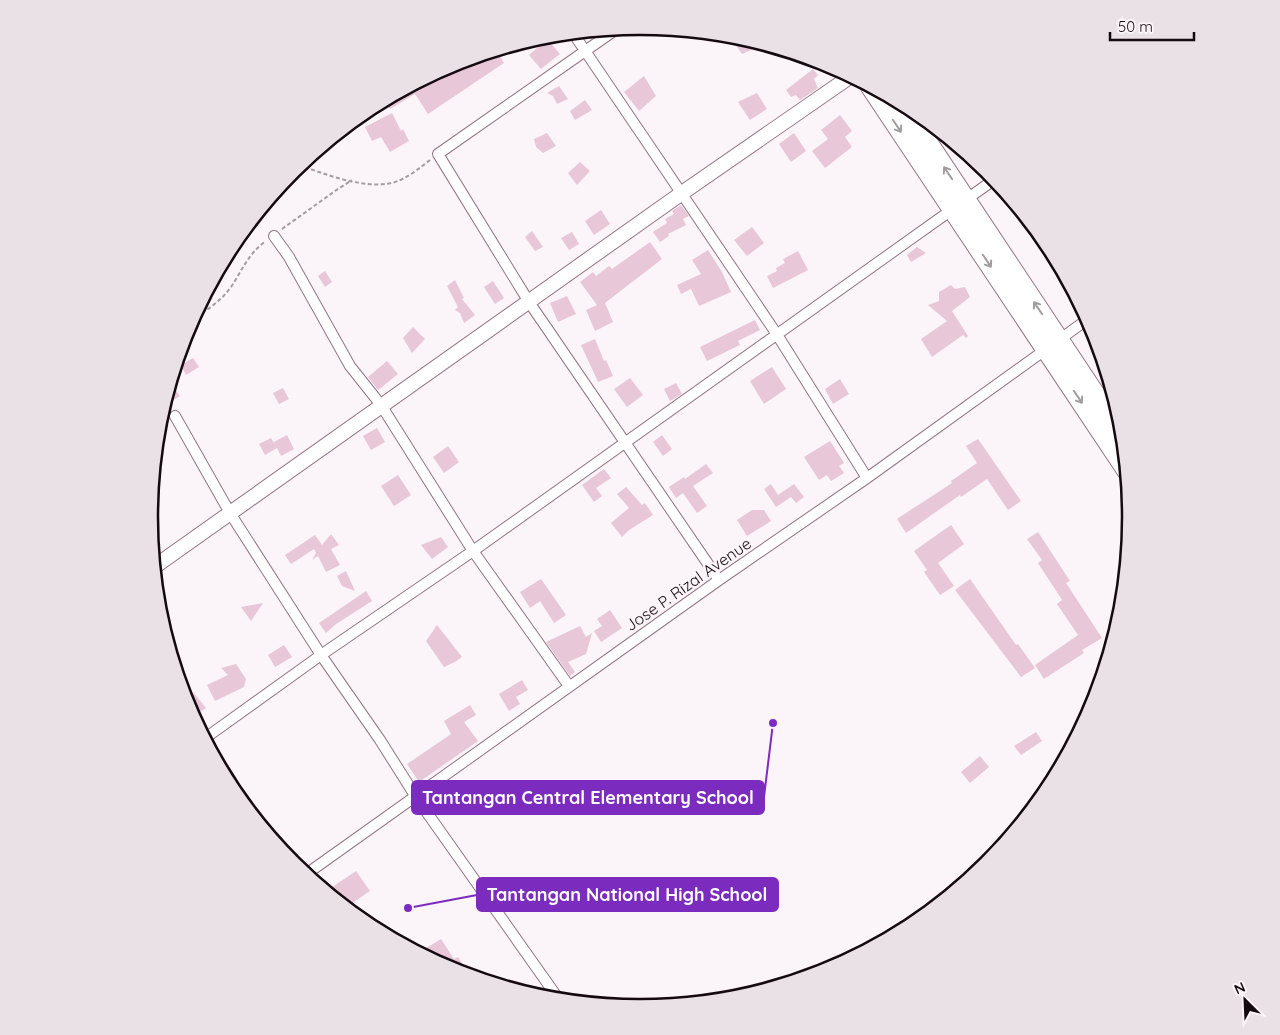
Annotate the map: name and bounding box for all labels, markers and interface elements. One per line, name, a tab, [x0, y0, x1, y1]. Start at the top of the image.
scale bar	[1110, 10, 1194, 42]
text: 50 m	[1118, 17, 1153, 36]
one-way arrow	[892, 119, 902, 133]
one-way arrow	[943, 166, 953, 180]
one-way arrow	[983, 254, 993, 268]
one-way arrow	[1033, 301, 1043, 315]
one-way arrow	[1073, 389, 1083, 403]
street label: Jose P. Rizal Avenue	[621, 533, 755, 635]
callout: Tantangan Central Elementary School	[412, 781, 764, 814]
text: Tantangan Central Elementary School	[422, 786, 754, 809]
callout: Tantangan National High School	[477, 878, 778, 911]
text: Tantangan National High School	[487, 883, 767, 906]
north arrow	[1220, 975, 1270, 1025]
text: N	[1231, 978, 1248, 998]

